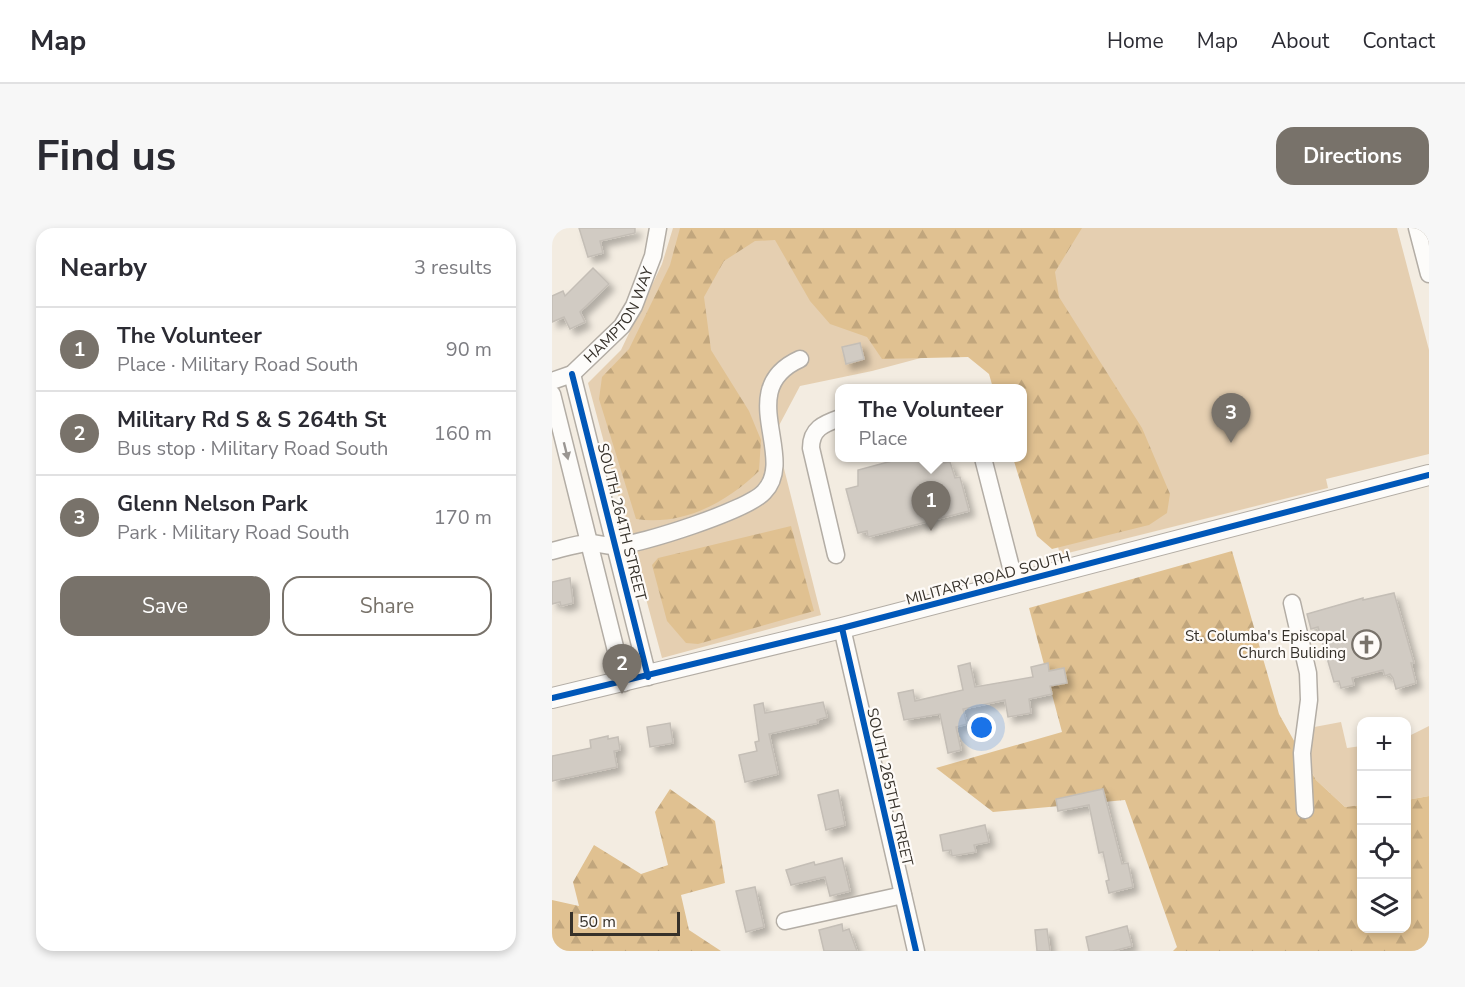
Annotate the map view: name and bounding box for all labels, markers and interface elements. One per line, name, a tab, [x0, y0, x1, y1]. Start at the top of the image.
text: Map	[30, 22, 86, 60]
text: Home	[1107, 27, 1164, 55]
text: Map	[1197, 27, 1238, 55]
text: About	[1271, 27, 1329, 55]
text: Contact	[1362, 27, 1435, 55]
button: Directions	[1276, 127, 1429, 185]
text: Find us	[36, 128, 176, 185]
text: Nearby	[60, 250, 147, 285]
text: 3 results	[414, 254, 492, 281]
street label: HAMPTON WAY	[579, 263, 658, 367]
text: The Volunteer	[117, 321, 262, 351]
text: 1	[74, 336, 86, 363]
text: 90 m	[446, 336, 492, 363]
text: Place · Military Road South	[117, 351, 358, 378]
popup	[835, 384, 1027, 462]
pin: 3	[1212, 394, 1250, 443]
text: The Volunteer	[859, 395, 1003, 425]
text: Military Rd S & S 264th St	[117, 405, 386, 435]
text: 2	[74, 420, 86, 447]
text: 160 m	[434, 420, 492, 447]
text: Place	[859, 425, 907, 452]
text: Bus stop · Military Road South	[117, 435, 388, 462]
street label: SOUTH 264TH STREET	[593, 441, 651, 603]
one-way arrow	[561, 442, 571, 460]
pin: 1	[912, 482, 950, 531]
text: Glenn Nelson Park	[117, 489, 308, 519]
text: 3	[74, 504, 86, 531]
text: 170 m	[434, 504, 492, 531]
text: Park · Military Road South	[117, 519, 350, 546]
street label: MILITARY ROAD SOUTH	[904, 546, 1072, 610]
button: Save	[60, 576, 270, 636]
button: Share	[282, 576, 492, 636]
place label: St. Columba's Episcopal Church Buliding	[1185, 626, 1347, 663]
church icon: St. Columba's Episcopal Church Buliding	[1351, 629, 1383, 661]
pin: 2	[602, 644, 642, 694]
street label: SOUTH 265TH STREET	[862, 706, 918, 868]
your location	[967, 713, 996, 742]
map controls	[1357, 717, 1411, 933]
button: +	[1357, 717, 1411, 771]
button: −	[1357, 771, 1411, 825]
button: locate	[1357, 825, 1411, 879]
button: layers	[1357, 879, 1411, 933]
scale bar	[570, 909, 680, 936]
text: 50 m	[579, 911, 616, 933]

